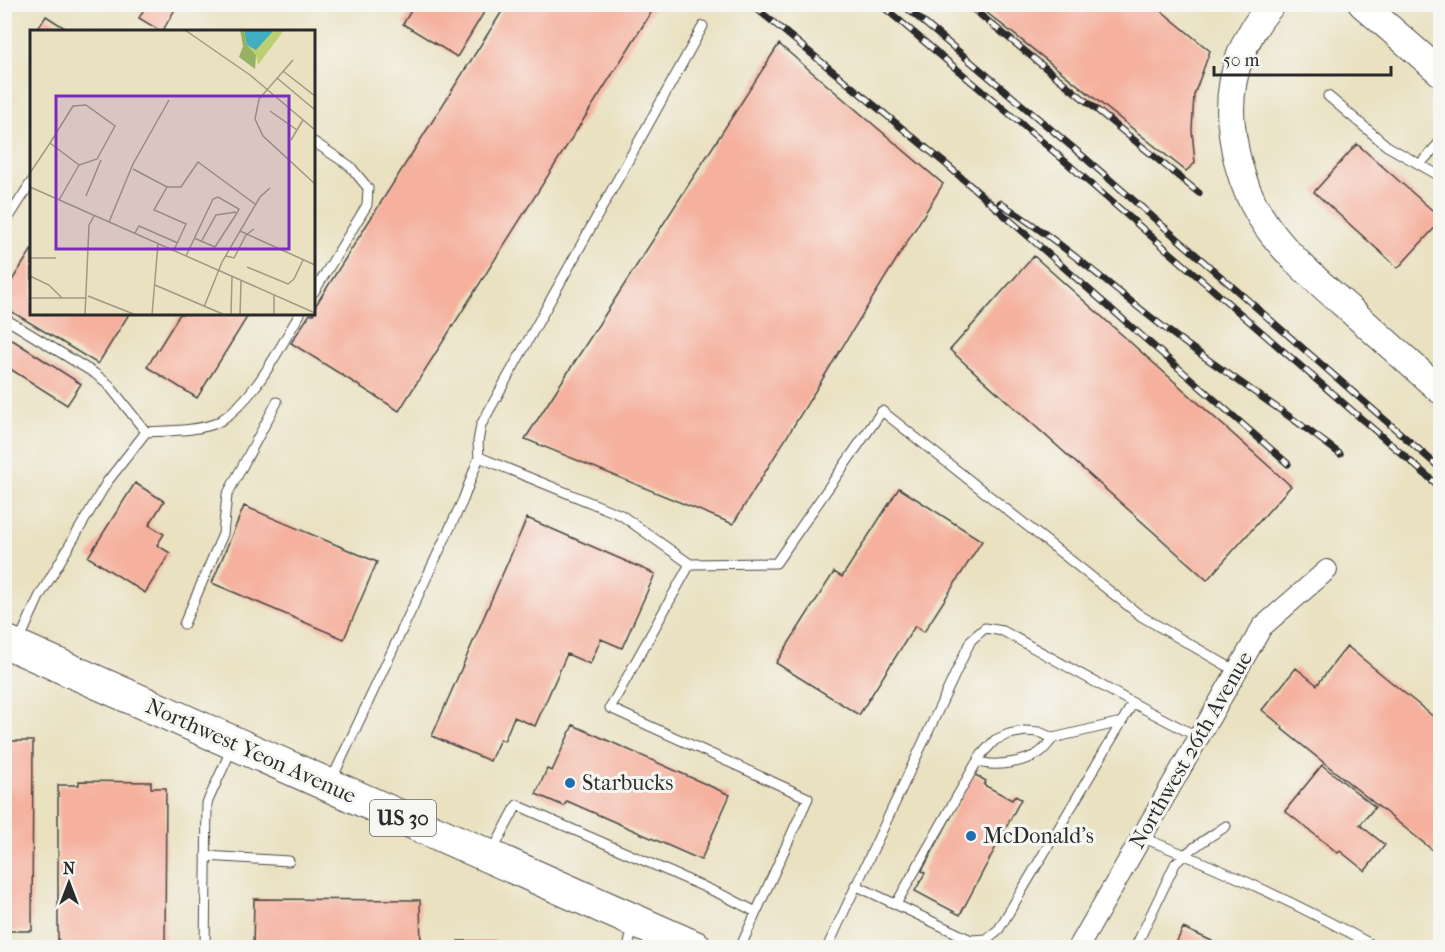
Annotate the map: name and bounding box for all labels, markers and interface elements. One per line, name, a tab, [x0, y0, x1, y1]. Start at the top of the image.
inset map	[30, 30, 315, 315]
scale bar	[1214, 39, 1391, 77]
text: 50 m	[1223, 50, 1260, 71]
street label: Northwest 26th Avenue	[1124, 647, 1258, 853]
street label: Northwest Yeon Avenue	[142, 693, 360, 809]
place label: Starbucks	[582, 770, 673, 796]
marker: Starbucks	[563, 776, 577, 790]
road number: US 30	[370, 800, 436, 836]
place label: McDonald's	[983, 823, 1094, 849]
marker: McDonald's	[964, 829, 978, 843]
north arrow	[39, 853, 99, 913]
text: N	[63, 859, 76, 878]

